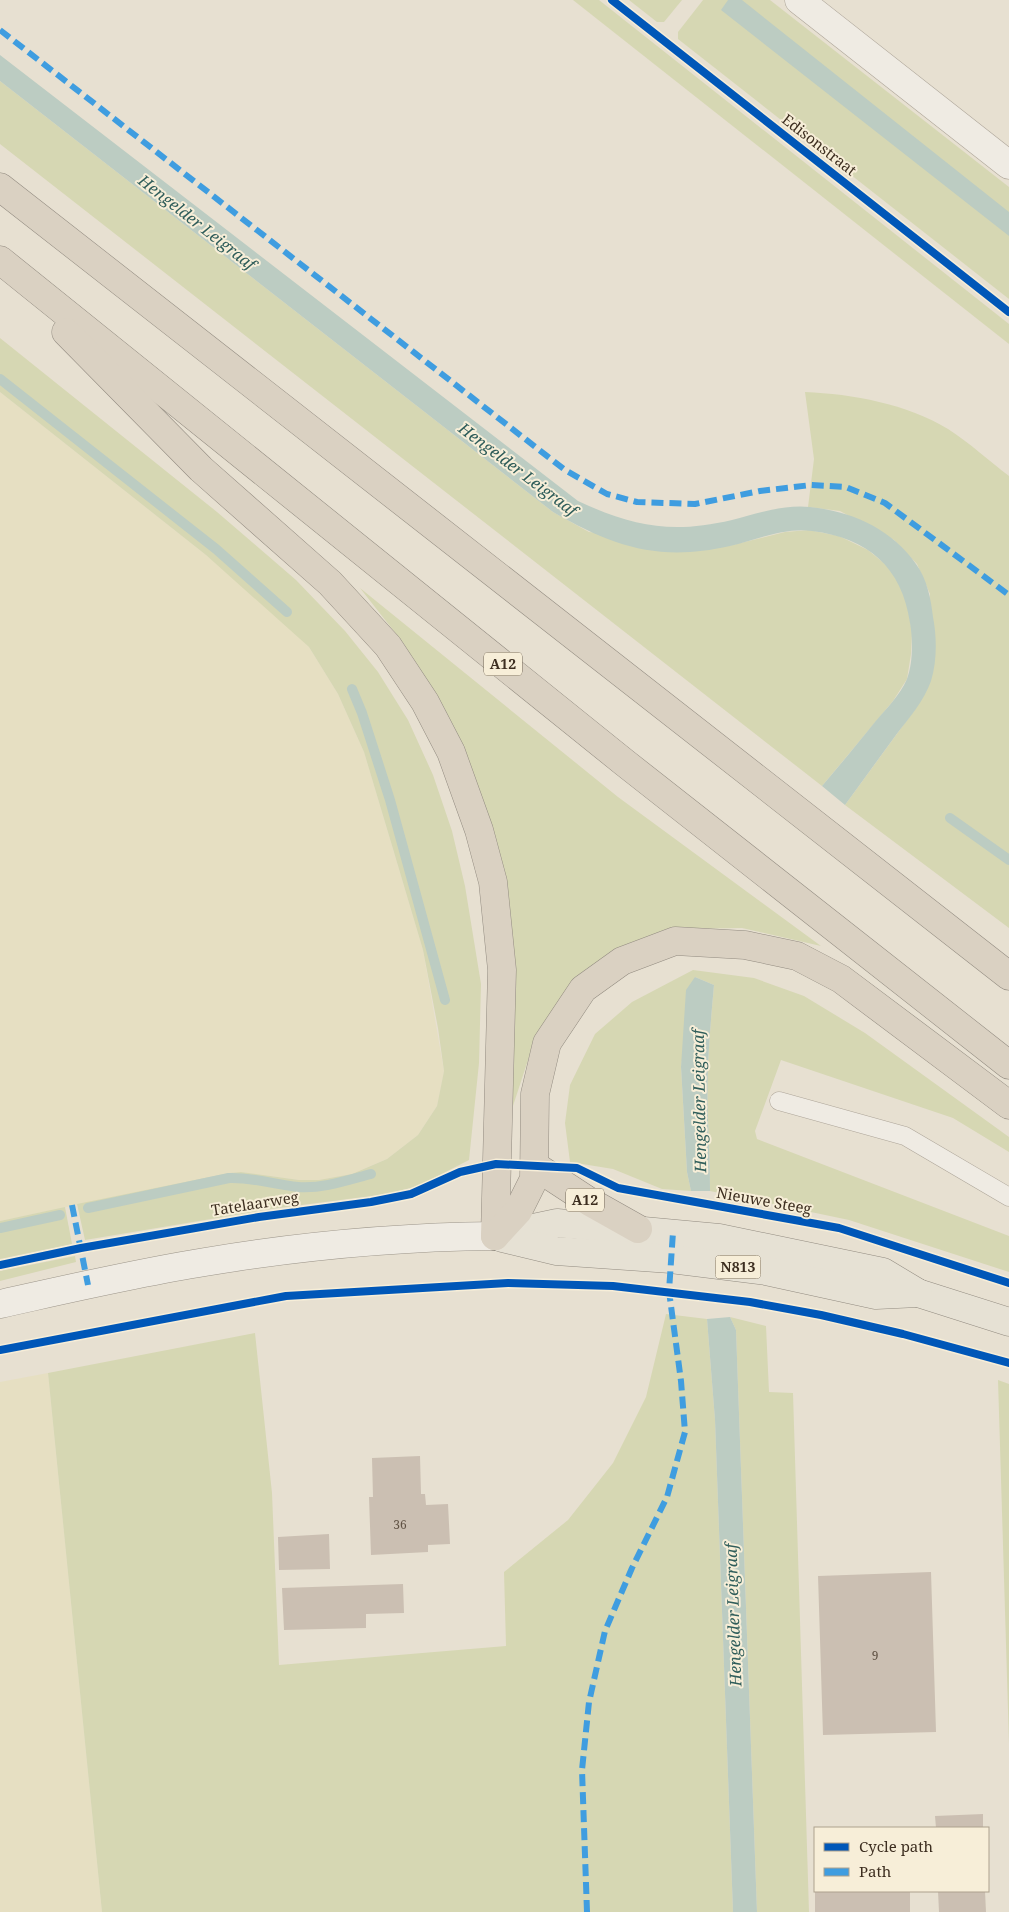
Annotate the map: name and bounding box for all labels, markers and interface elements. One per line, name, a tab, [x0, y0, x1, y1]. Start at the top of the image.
street label: Edisonstraat	[778, 109, 861, 180]
water label: Hengelder Leigraaf	[133, 169, 262, 276]
water label: Hengelder Leigraaf	[453, 417, 584, 523]
road number: A12	[484, 652, 522, 676]
water label: Hengelder Leigraaf	[687, 1026, 711, 1174]
street label: Nieuwe Steeg	[715, 1182, 813, 1218]
street label: Tatelaarweg	[210, 1186, 300, 1220]
road number: A12	[566, 1188, 604, 1212]
road number: N813	[716, 1256, 760, 1278]
house number: 36	[393, 1516, 407, 1533]
water label: Hengelder Leigraaf	[719, 1540, 747, 1688]
house number: 9	[872, 1647, 878, 1664]
legend	[814, 1827, 989, 1892]
text: Cycle path	[859, 1836, 934, 1856]
text: Path	[859, 1861, 892, 1881]

